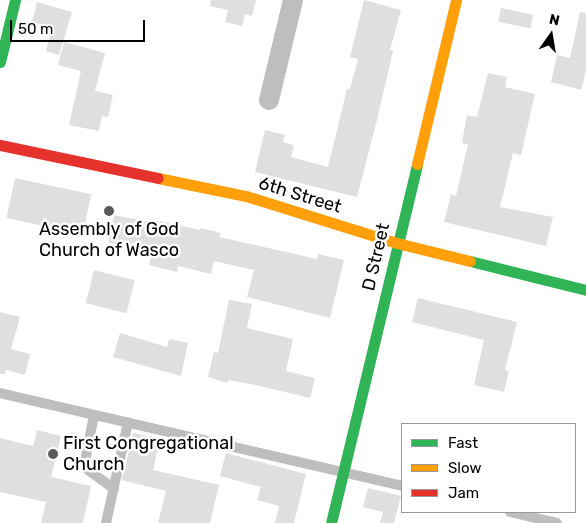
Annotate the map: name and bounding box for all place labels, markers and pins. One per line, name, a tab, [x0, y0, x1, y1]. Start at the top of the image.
marker: Assembly of God Church of Wasco	[103, 205, 115, 217]
place label: Assembly of God Church of Wasco	[39, 219, 179, 262]
place label: First Congregational Church	[63, 433, 234, 476]
marker: First Congregational Church	[47, 448, 59, 460]

